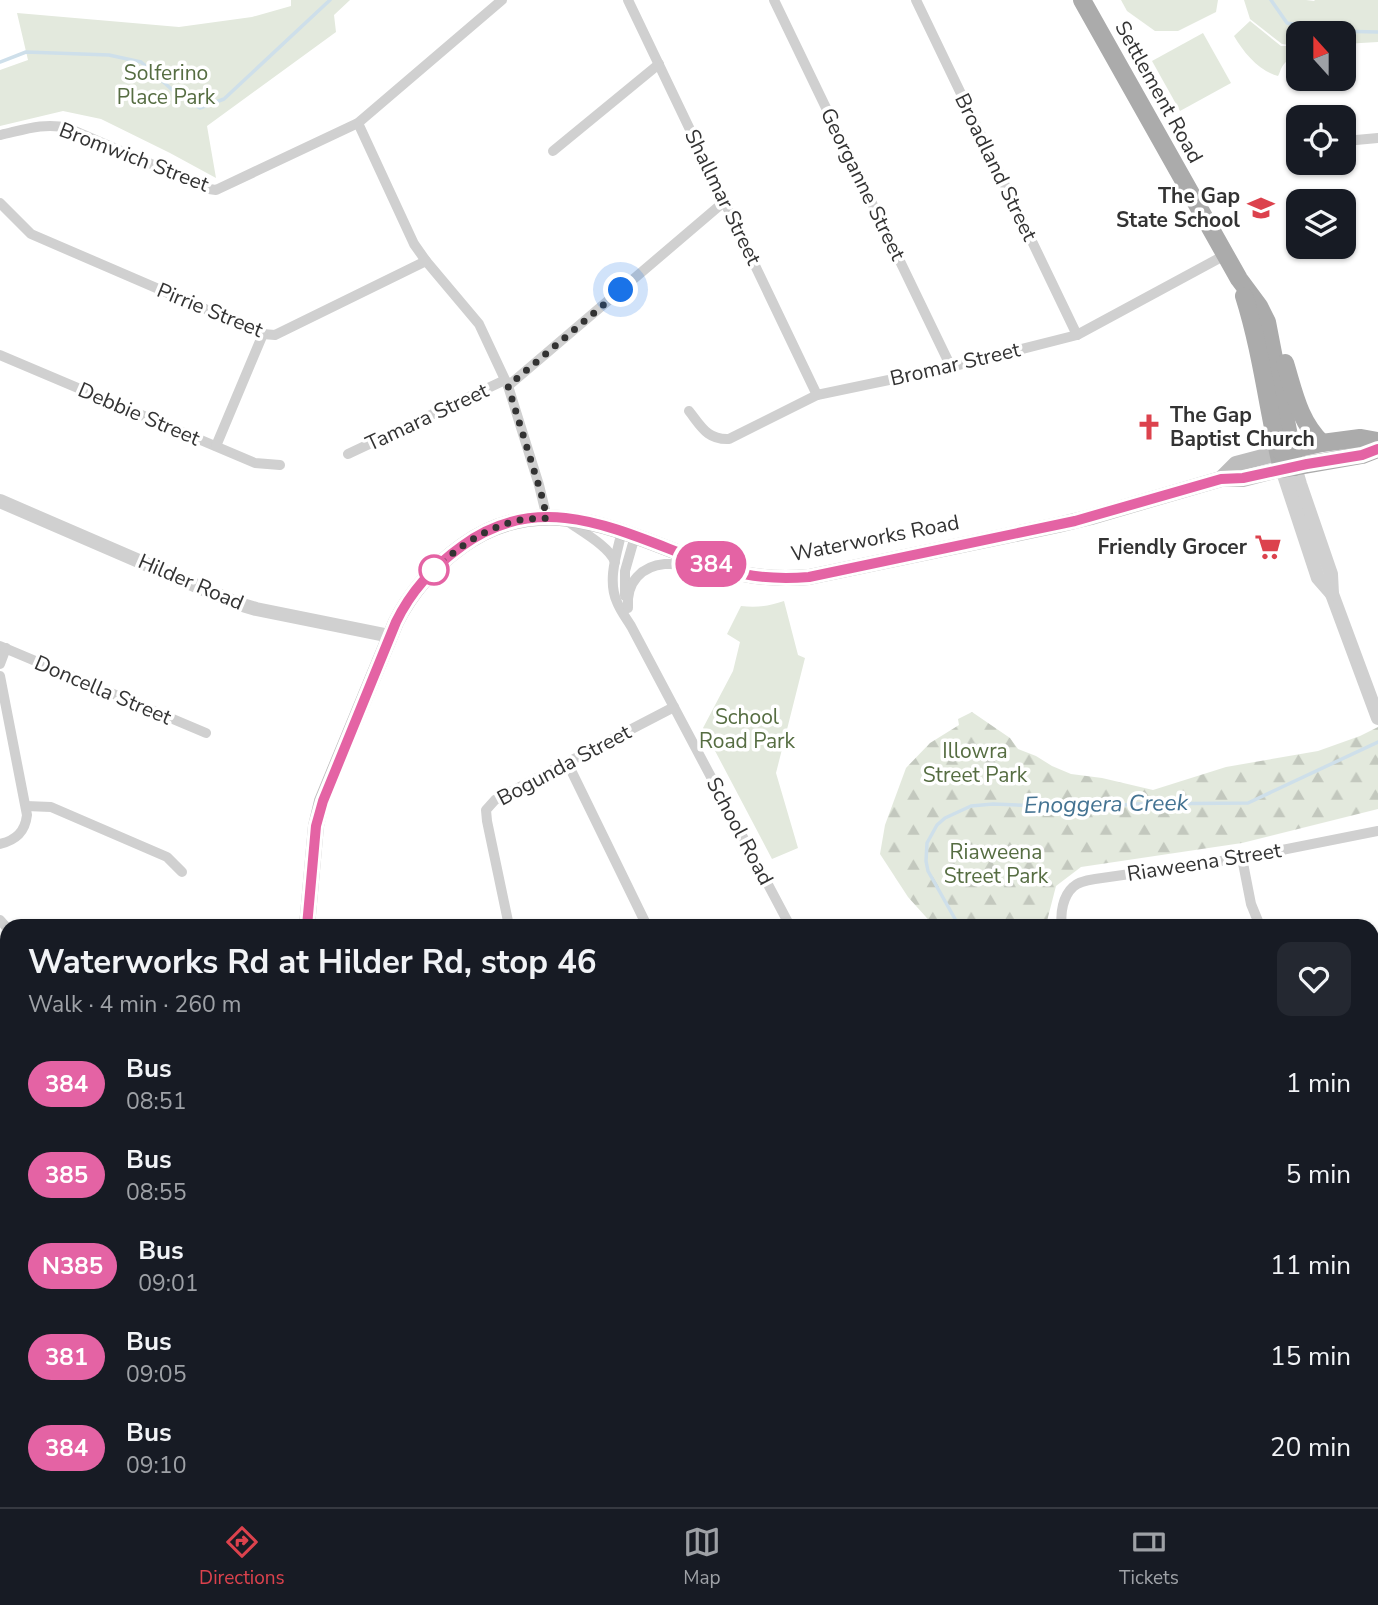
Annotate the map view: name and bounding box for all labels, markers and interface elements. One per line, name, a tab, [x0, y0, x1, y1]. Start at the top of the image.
street label: Settlement Road	[1108, 16, 1210, 168]
north arrow	[1286, 21, 1356, 91]
map controls	[1286, 21, 1356, 259]
park label: Solferino Place Park	[117, 59, 216, 111]
street label: Broadland Street	[948, 89, 1044, 246]
street label: Georganne Street	[814, 103, 912, 266]
button: locate	[1286, 105, 1356, 175]
street label: Bromwich Street	[55, 116, 213, 199]
street label: Shallmar Street	[678, 124, 768, 270]
place label: The Gap State School	[1116, 182, 1240, 234]
button: layers	[1286, 189, 1356, 259]
school or university icon: The Gap State School	[1246, 193, 1276, 223]
your location	[603, 272, 638, 307]
street label: Pirrie Street	[153, 276, 268, 344]
street label: Bromar Street	[887, 335, 1023, 393]
street label: Debbie Street	[74, 376, 205, 453]
street label: Tamara Street	[361, 376, 494, 458]
place label: The Gap Baptist Church	[1170, 401, 1315, 453]
church icon: The Gap Baptist Church	[1134, 412, 1164, 442]
street label: Waterworks Road	[788, 508, 962, 568]
supermarket icon: Friendly Grocer	[1253, 532, 1283, 562]
place label: Friendly Grocer	[1097, 533, 1248, 561]
line badge: 384	[671, 541, 751, 587]
street label: Hilder Road	[134, 547, 248, 617]
text: 384	[689, 548, 733, 580]
unlabelled marker	[419, 555, 449, 585]
street label: Doncella Street	[30, 649, 176, 732]
park label: School Road Park	[699, 703, 796, 755]
street label: Bogunda Street	[492, 718, 636, 812]
park label: Illowra Street Park	[923, 737, 1028, 789]
street label: School Road	[700, 772, 780, 890]
water label: Enoggera Creek	[1024, 787, 1189, 821]
street label: Riaweena Street	[1125, 836, 1284, 888]
park label: Riaweena Street Park	[944, 838, 1049, 890]
text: Waterworks Rd at Hilder Rd, stop 46	[28, 940, 597, 985]
button: heart	[1277, 942, 1351, 1016]
text: Walk · 4 min · 260 m	[28, 989, 241, 1020]
text: Bus	[126, 1051, 172, 1086]
text: 1 min	[1286, 1066, 1351, 1101]
text: 384	[45, 1068, 88, 1100]
text: 08:51	[126, 1086, 186, 1117]
text: Bus	[126, 1142, 172, 1177]
text: 5 min	[1286, 1157, 1351, 1192]
text: 385	[45, 1159, 88, 1191]
text: 08:55	[126, 1177, 186, 1208]
text: Bus	[138, 1233, 184, 1268]
text: 11 min	[1270, 1248, 1351, 1283]
text: N385	[42, 1250, 103, 1282]
text: 09:01	[138, 1268, 199, 1299]
text: Bus	[126, 1324, 172, 1359]
text: 15 min	[1270, 1339, 1351, 1374]
text: 381	[45, 1341, 88, 1373]
text: 09:05	[126, 1359, 186, 1390]
text: Bus	[126, 1415, 172, 1450]
text: 20 min	[1270, 1430, 1351, 1465]
text: 384	[45, 1432, 88, 1464]
text: 09:10	[126, 1450, 186, 1481]
tab: Directions	[199, 1523, 285, 1591]
tab: Map	[683, 1523, 721, 1591]
tab: Tickets	[1119, 1523, 1179, 1591]

